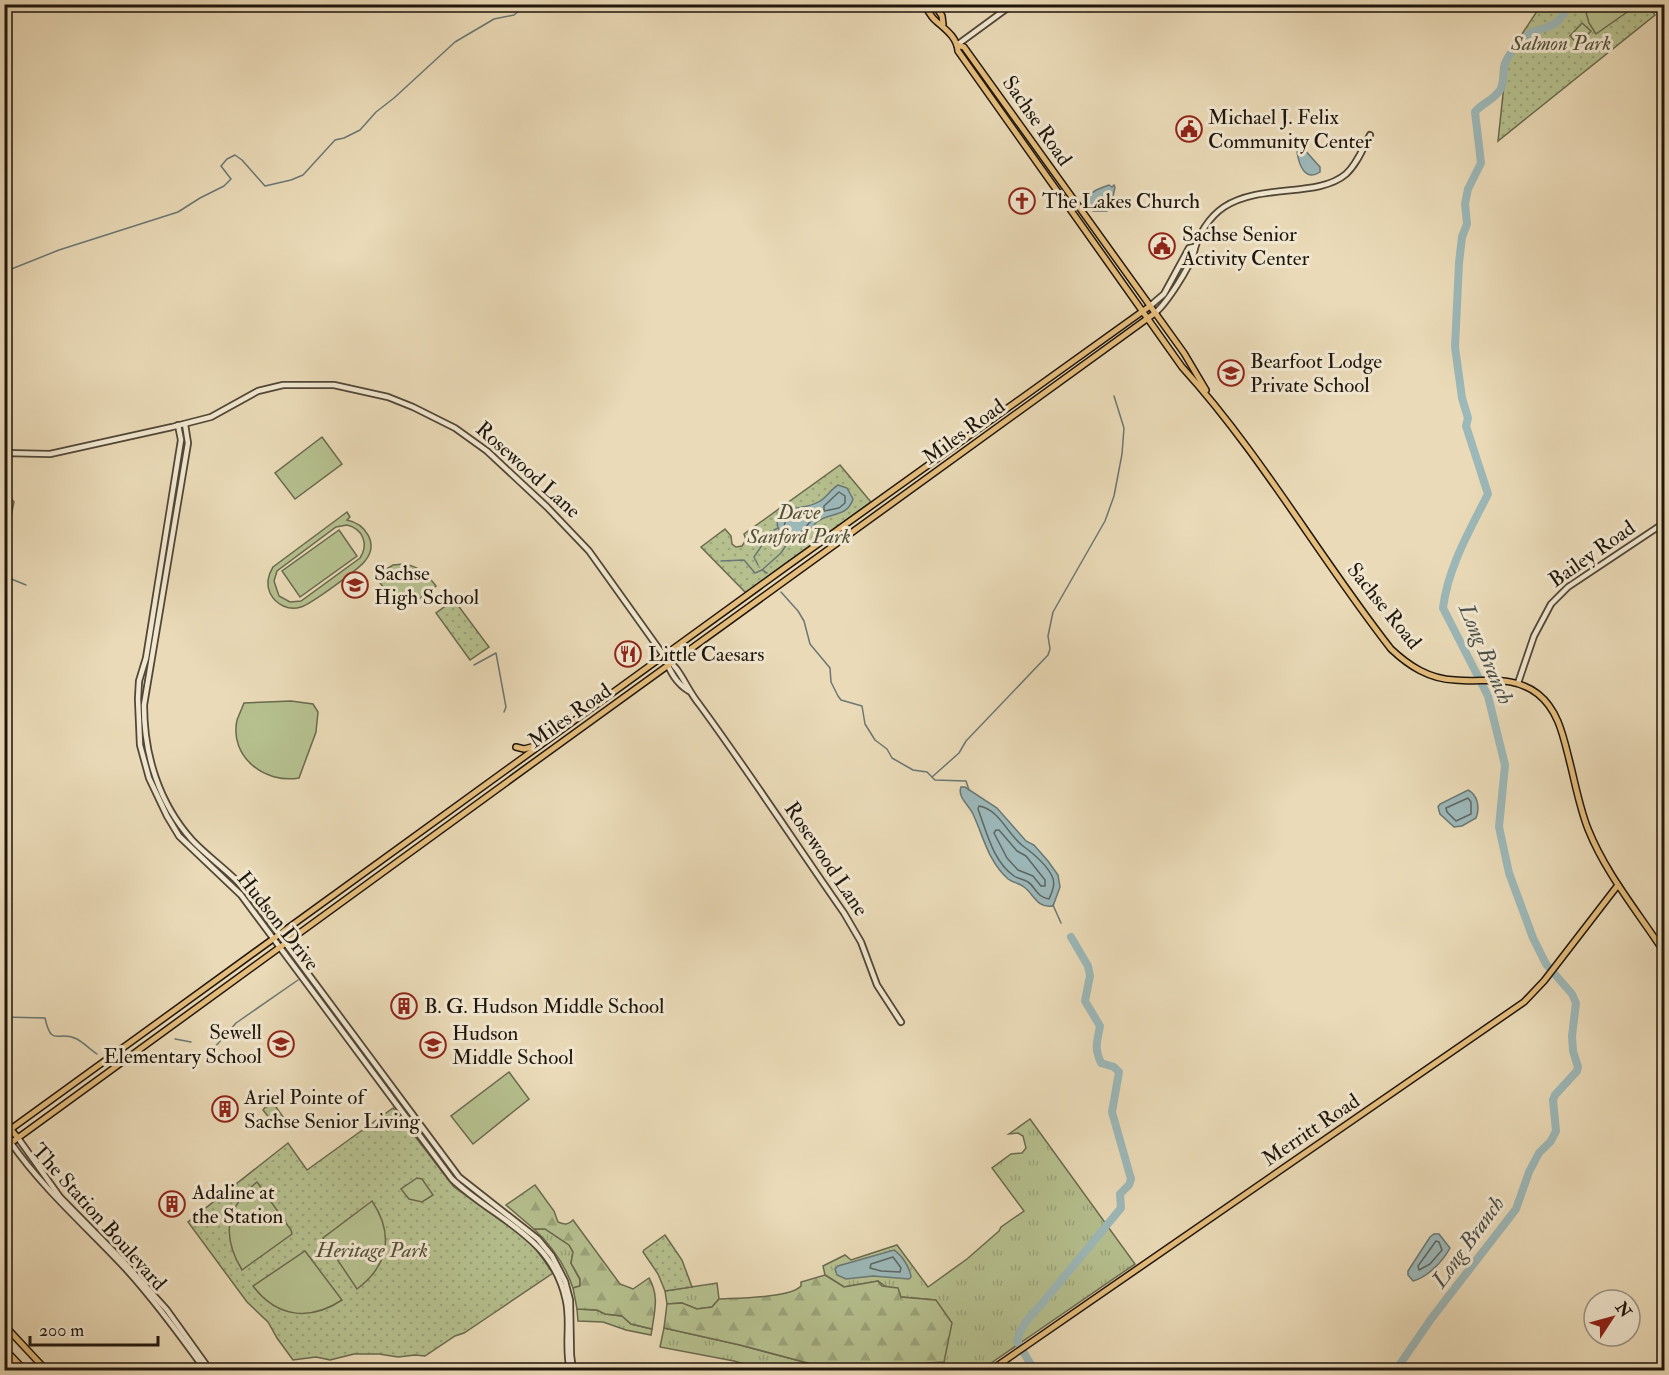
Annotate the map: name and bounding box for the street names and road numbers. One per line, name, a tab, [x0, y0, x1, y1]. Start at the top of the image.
street label: Sachse Road	[996, 71, 1078, 172]
street label: Miles Road	[917, 393, 1011, 471]
street label: Rosewood Lane	[470, 416, 586, 524]
street label: Bailey Road	[1543, 514, 1641, 594]
street label: Sachse Road	[1341, 557, 1428, 655]
street label: Miles Road	[523, 677, 617, 754]
street label: Rosewood Lane	[778, 797, 874, 922]
street label: Hudson Drive	[231, 866, 325, 976]
street label: Merritt Road	[1257, 1087, 1365, 1172]
street label: The Station Boulevard	[26, 1138, 173, 1297]

